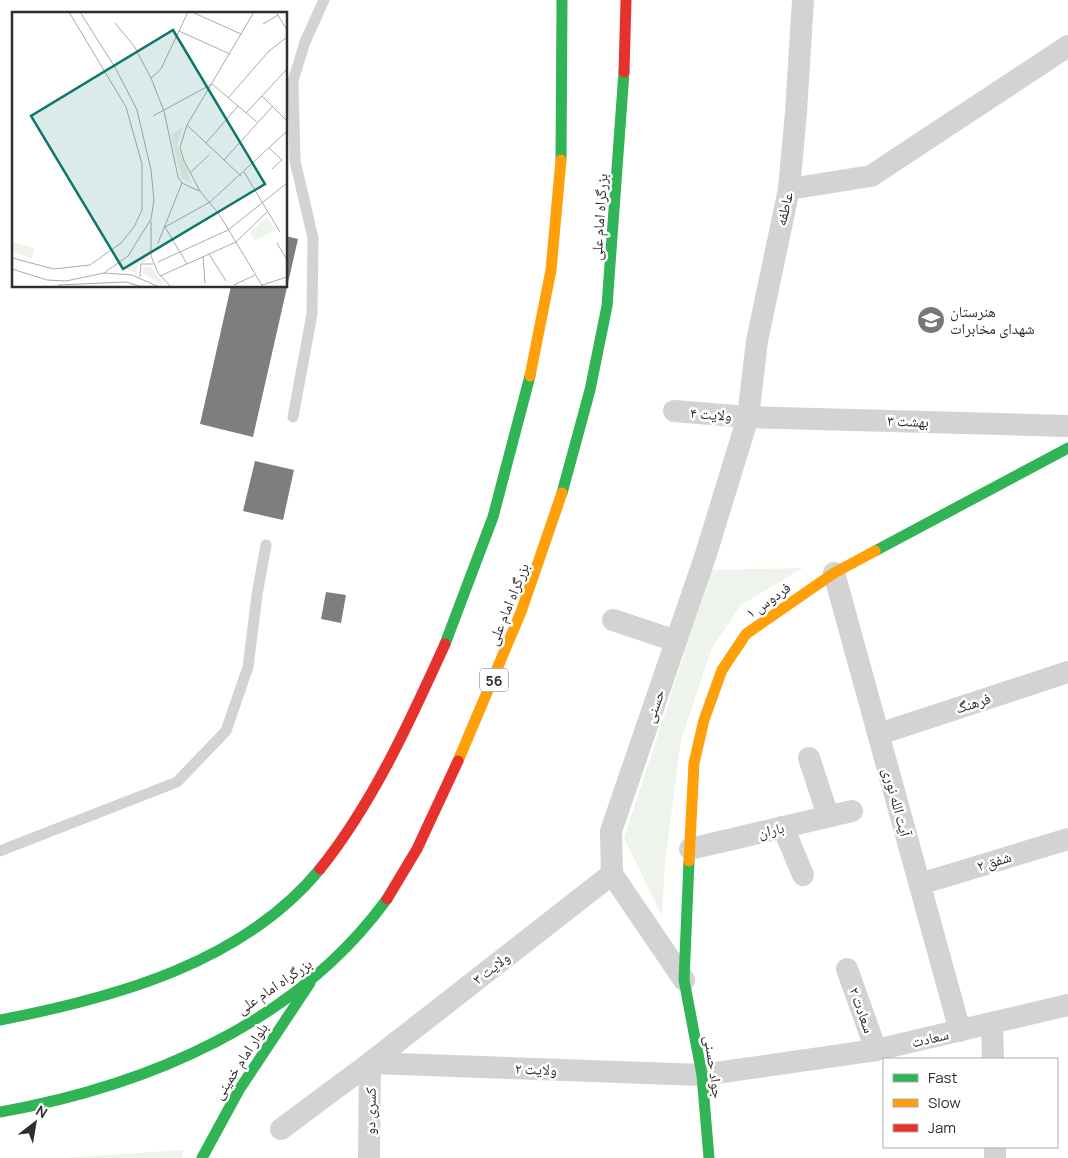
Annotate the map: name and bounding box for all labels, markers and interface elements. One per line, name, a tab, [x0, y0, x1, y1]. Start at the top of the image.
inset map	[12, 12, 288, 288]
street label: بزرگراه امام علی	[585, 173, 613, 261]
street label: عاطفه	[770, 190, 798, 228]
place label: هنرستان شهدای مخابرات	[950, 301, 1035, 339]
school or university icon: هنرستان شهدای مخابرات	[916, 305, 946, 335]
street label: ولایت ۴	[689, 402, 733, 426]
street label: بهشت ۳	[887, 410, 929, 432]
street label: بزرگراه امام علی	[482, 560, 534, 648]
street label: فردوس ۱	[741, 577, 795, 623]
road number: 56	[480, 668, 508, 692]
street label: حسنی	[639, 686, 670, 726]
street label: فرهنگ	[953, 687, 993, 719]
street label: آیت الله نوری	[878, 765, 917, 840]
street label: باران	[756, 817, 786, 843]
street label: شفق ۲	[974, 846, 1014, 876]
street label: ولایت ۳	[468, 947, 514, 989]
street label: بزرگراه امام علی	[232, 953, 316, 1019]
street label: سعادت ۲	[844, 984, 880, 1036]
street label: بلوار امام خمینی	[207, 1019, 273, 1103]
street label: سعادت	[909, 1024, 951, 1052]
street label: جواد حسنی	[699, 1034, 729, 1100]
street label: ولایت ۲	[515, 1058, 557, 1080]
legend	[883, 1058, 1058, 1148]
text: Fast	[928, 1067, 957, 1088]
street label: کسری دو	[359, 1087, 381, 1135]
text: Slow	[928, 1092, 961, 1113]
north arrow	[10, 1098, 60, 1148]
text: N	[33, 1101, 51, 1122]
text: Jam	[928, 1117, 956, 1138]

